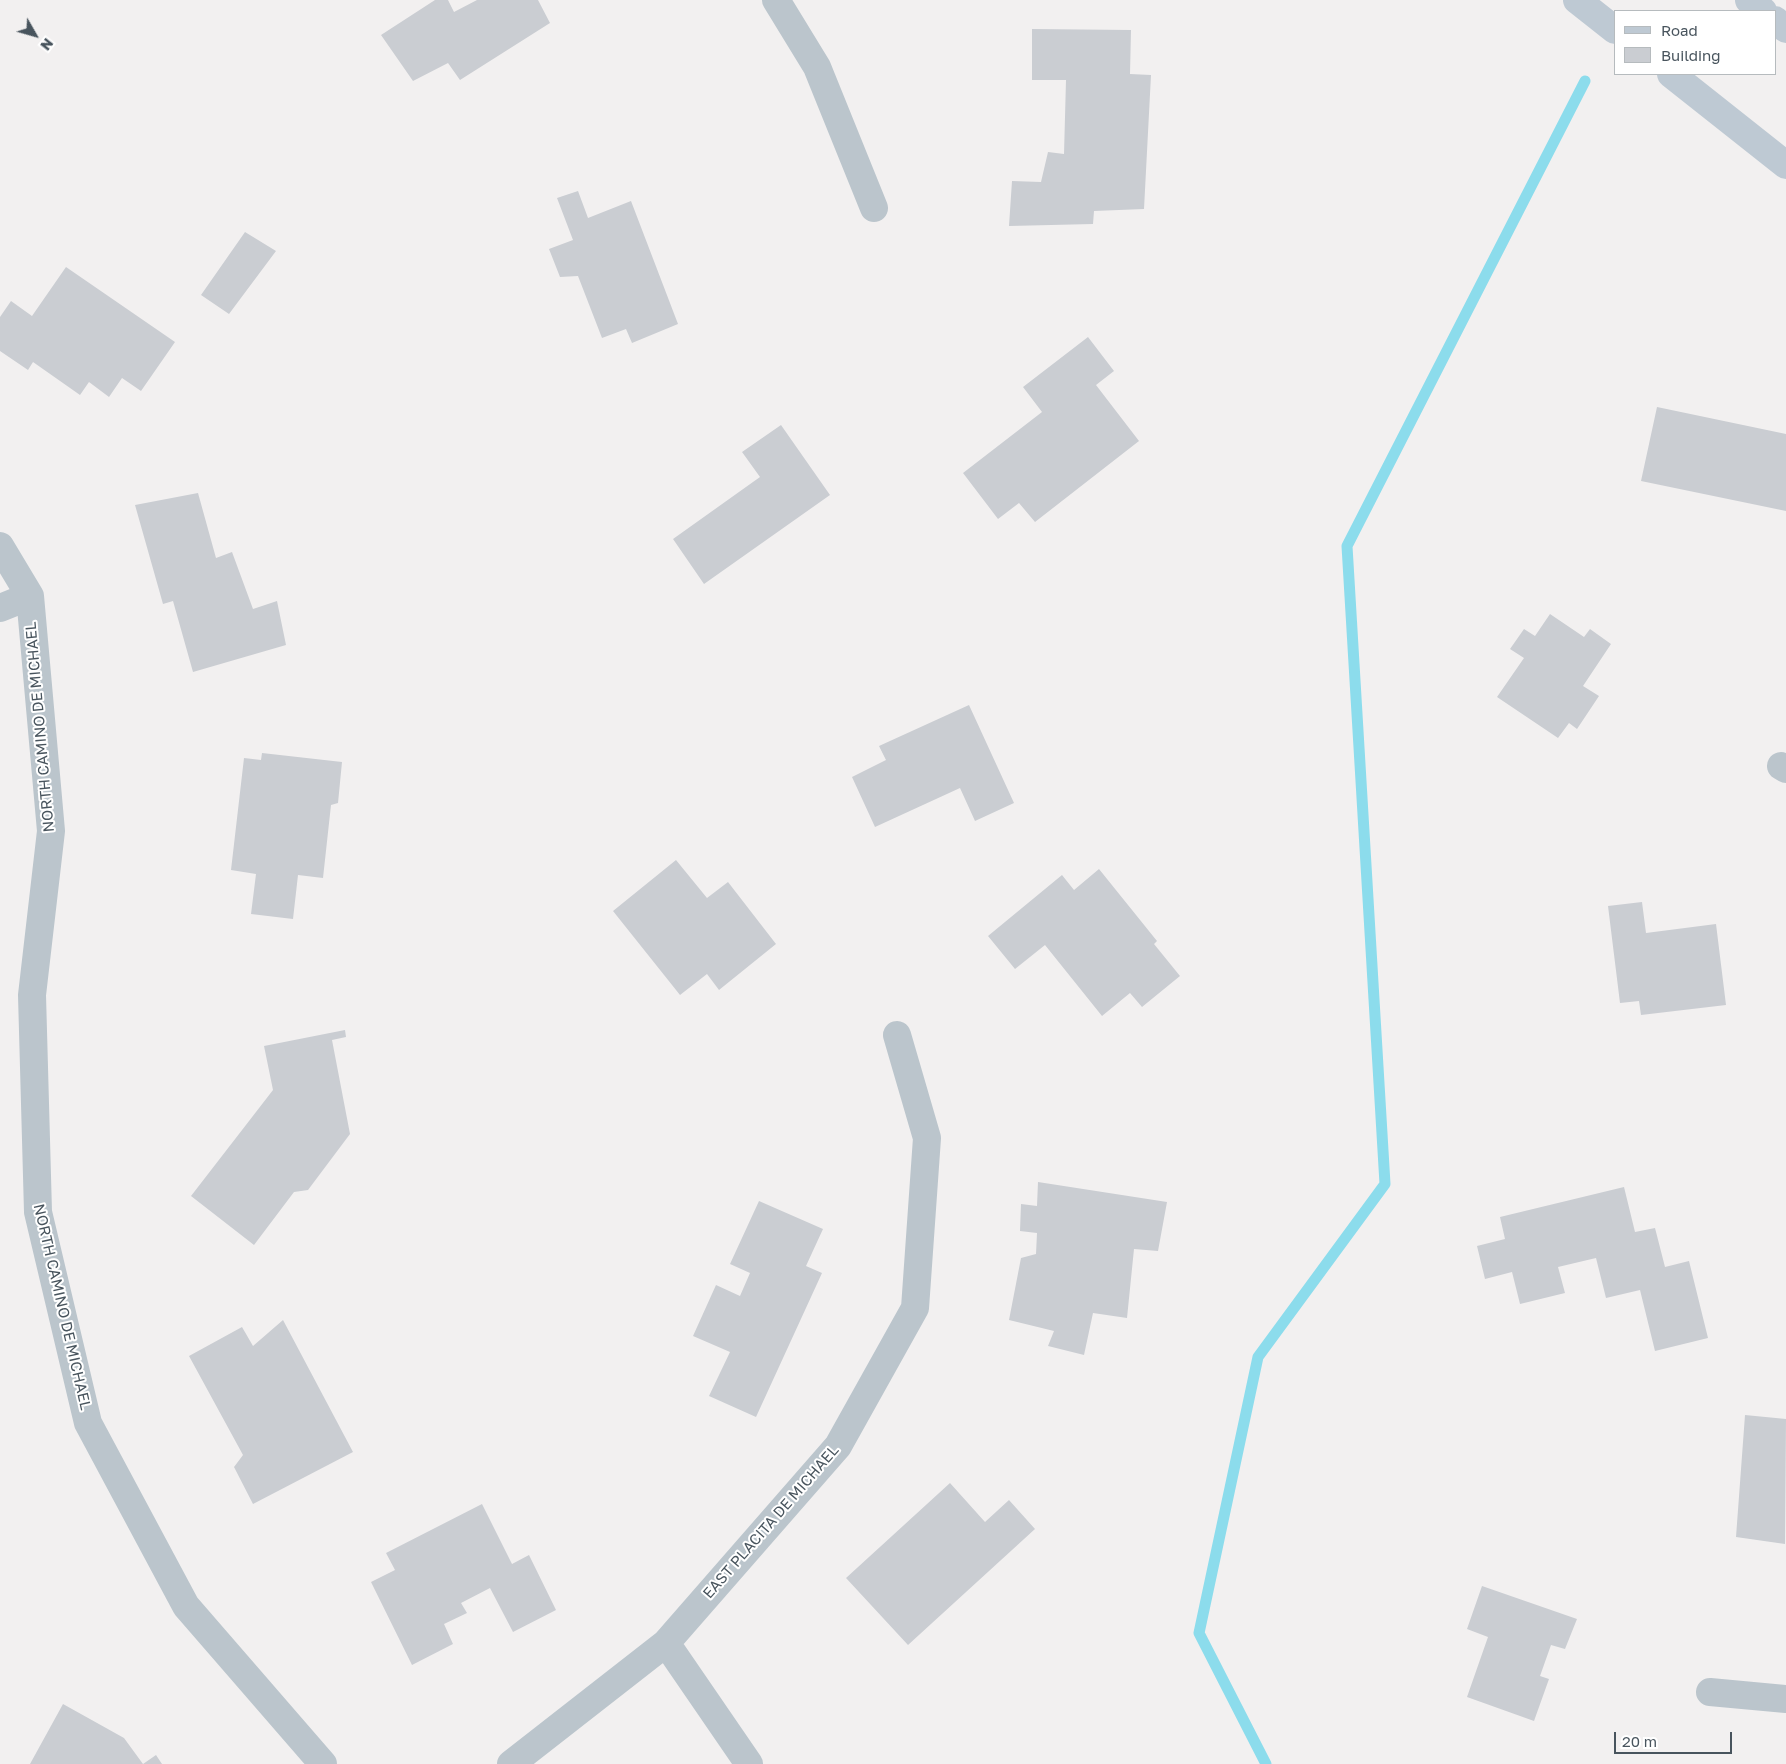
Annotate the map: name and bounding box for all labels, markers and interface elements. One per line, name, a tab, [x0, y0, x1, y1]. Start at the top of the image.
north arrow	[10, 10, 60, 60]
legend	[1614, 10, 1776, 75]
text: Road	[1661, 21, 1698, 39]
text: N	[37, 35, 57, 54]
text: Building	[1661, 46, 1721, 64]
street label: NORTH CAMINO DE MICHAEL	[22, 621, 58, 833]
street label: NORTH CAMINO DE MICHAEL	[29, 1202, 95, 1412]
street label: EAST PLACITA DE MICHAEL	[699, 1442, 843, 1602]
scale bar	[1616, 1722, 1734, 1754]
text: 20 m	[1622, 1732, 1657, 1750]

